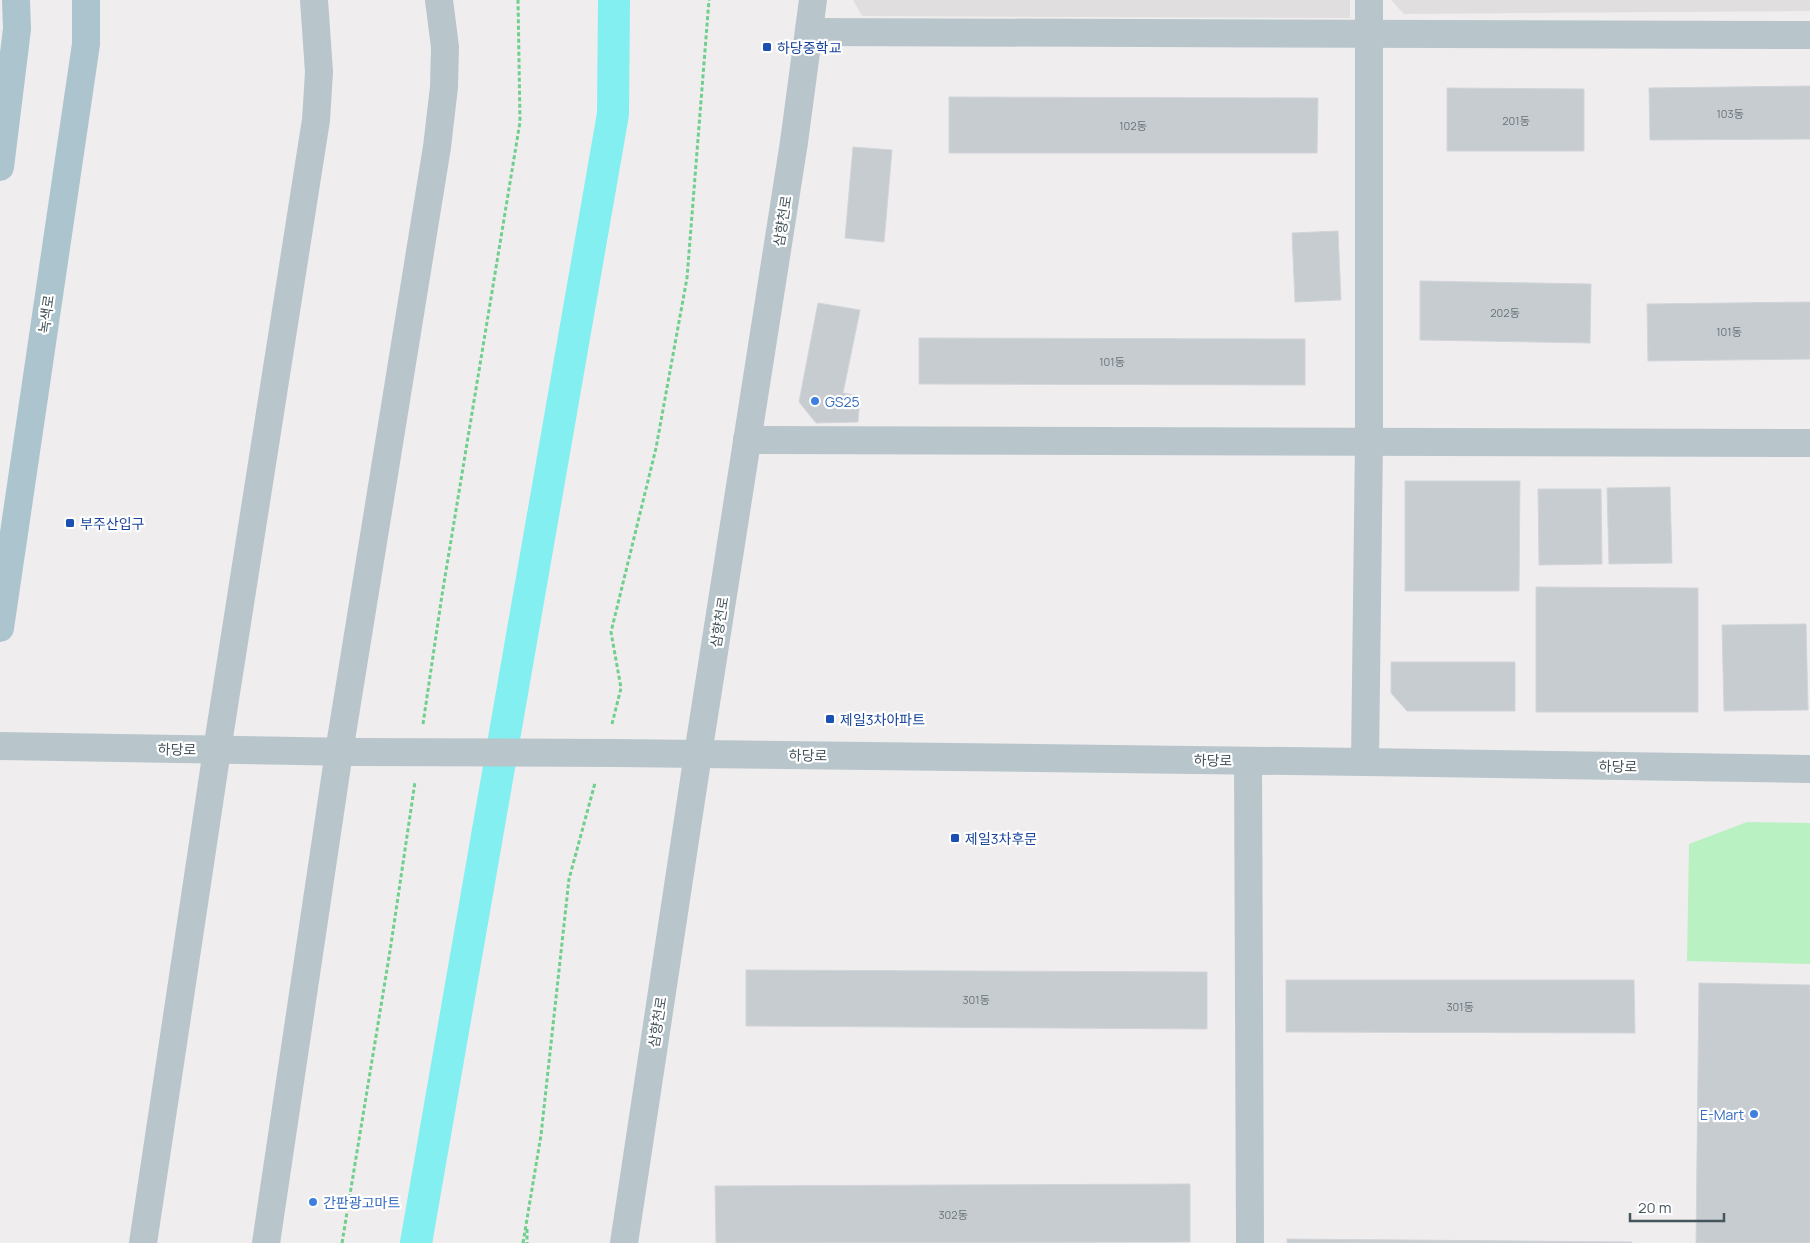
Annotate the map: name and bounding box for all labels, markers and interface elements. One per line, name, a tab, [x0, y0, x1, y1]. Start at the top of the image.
place label: 하당중학교	[777, 38, 842, 57]
marker: 하당중학교	[761, 41, 773, 53]
house number: 103동	[1716, 106, 1744, 121]
house number: 201동	[1502, 113, 1530, 128]
house number: 102동	[1119, 118, 1147, 133]
street label: 삼향천로	[769, 194, 795, 248]
street label: 녹색로	[34, 293, 58, 334]
house number: 202동	[1490, 305, 1520, 320]
house number: 101동	[1716, 324, 1742, 339]
house number: 101동	[1099, 354, 1125, 369]
place label: GS25	[825, 392, 860, 411]
marker: GS25	[809, 395, 821, 407]
place label: 부주산입구	[80, 514, 145, 533]
marker: 부주산입구	[64, 517, 76, 529]
street label: 삼향천로	[706, 595, 732, 649]
place label: 제일3차아파트	[840, 710, 925, 729]
marker: 제일3차아파트	[824, 713, 836, 725]
street label: 하당로	[158, 739, 197, 759]
street label: 하당로	[789, 745, 828, 765]
street label: 하당로	[1194, 750, 1233, 770]
street label: 하당로	[1599, 756, 1638, 776]
place label: 제일3차후문	[965, 829, 1037, 848]
marker: 제일3차후문	[949, 832, 961, 844]
house number: 301동	[962, 992, 990, 1007]
street label: 삼향천로	[644, 995, 670, 1049]
house number: 301동	[1446, 999, 1474, 1014]
place label: E-Mart	[1700, 1105, 1744, 1124]
marker: E-Mart	[1748, 1108, 1760, 1120]
scale bar	[1630, 1190, 1724, 1222]
place label: 간판광고마트	[323, 1193, 400, 1212]
marker: 간판광고마트	[307, 1196, 319, 1208]
text: 20 m	[1638, 1197, 1671, 1218]
house number: 302동	[938, 1207, 968, 1222]

